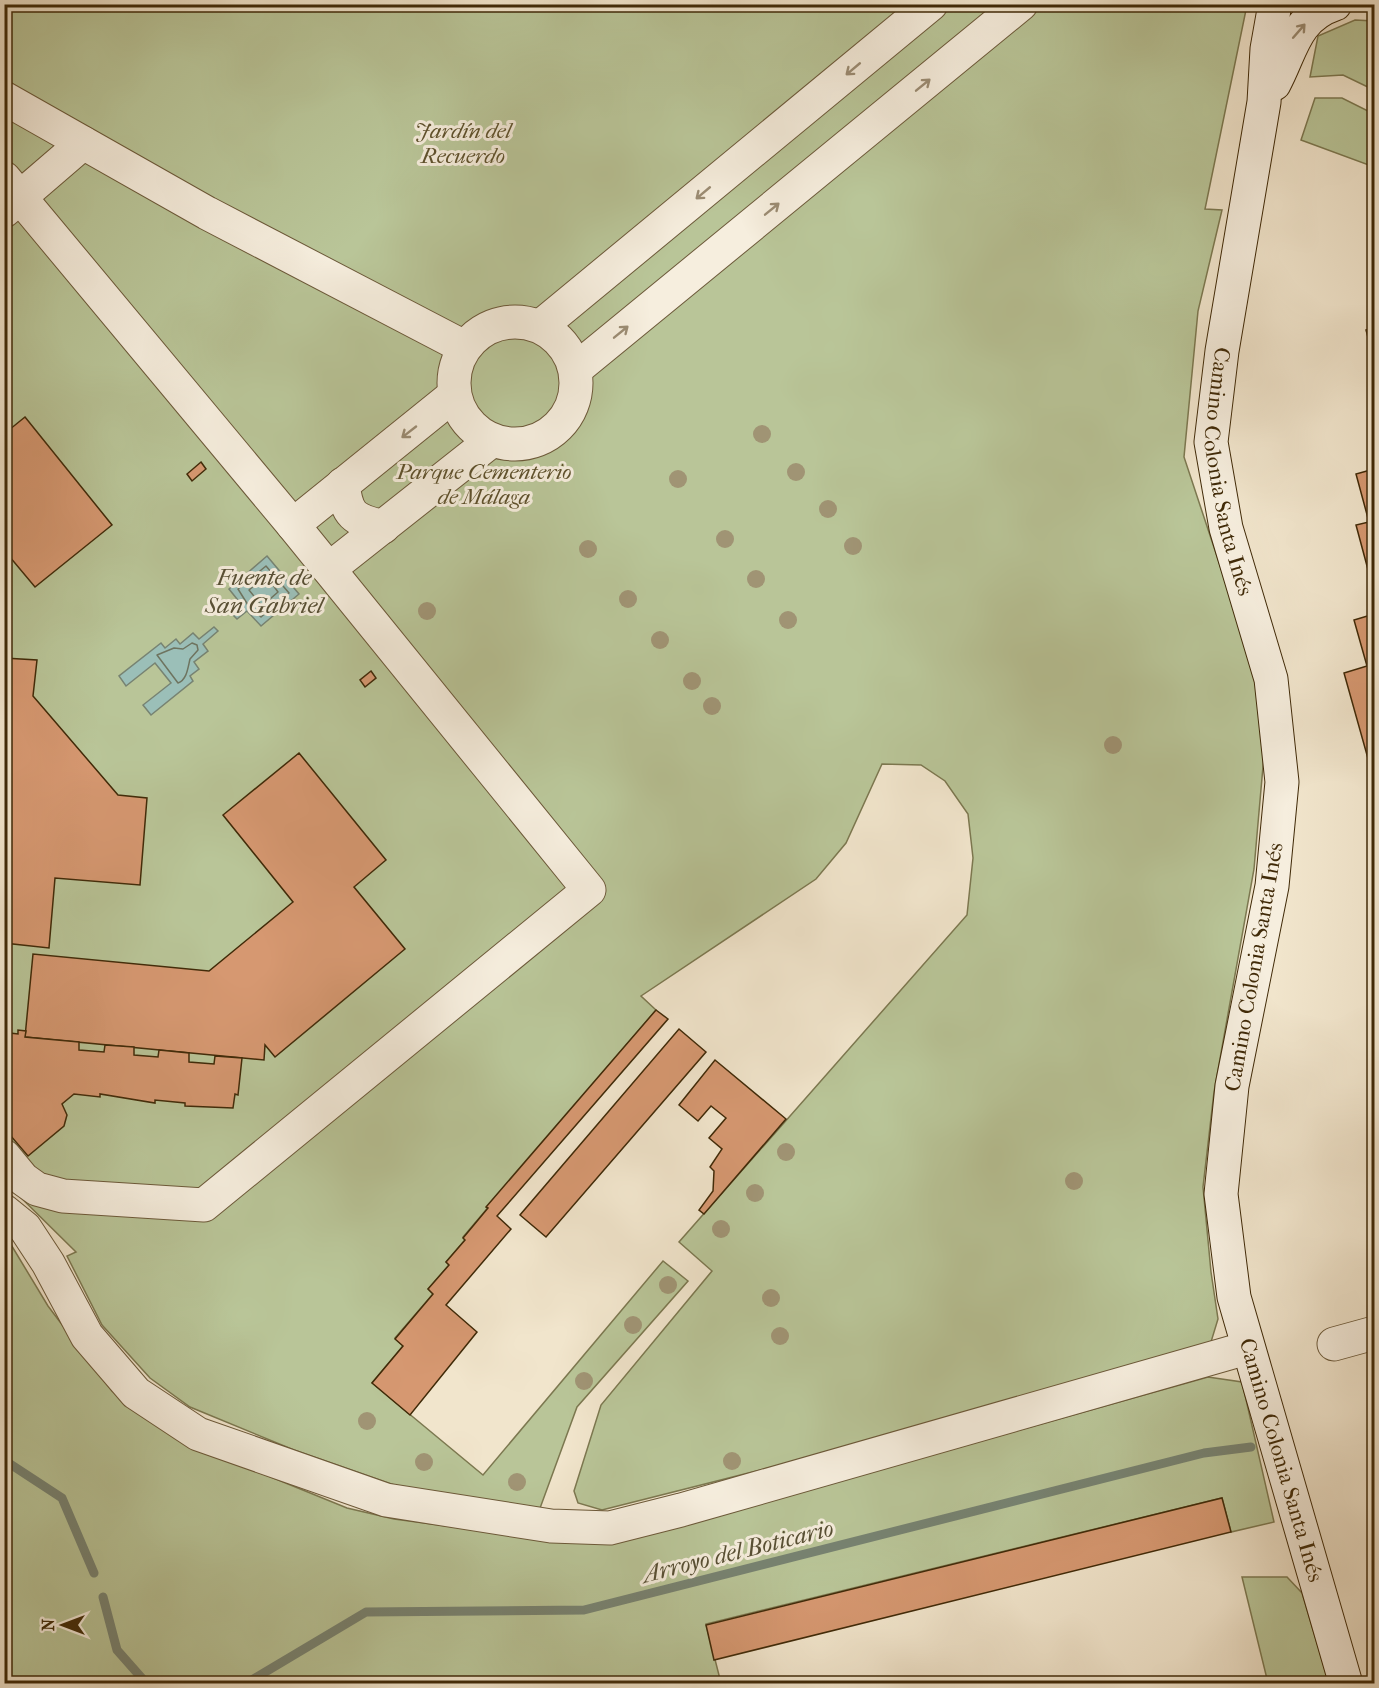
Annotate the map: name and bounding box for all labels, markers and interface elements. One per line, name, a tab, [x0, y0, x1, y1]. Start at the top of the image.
one-way arrow	[1293, 23, 1306, 39]
one-way arrow	[845, 62, 861, 75]
one-way arrow	[915, 78, 930, 92]
park label: Jardín del Recuerdo	[415, 118, 514, 169]
one-way arrow	[695, 186, 711, 199]
one-way arrow	[764, 202, 780, 215]
one-way arrow	[613, 326, 629, 339]
street label: Camino Colonia Santa Inés	[1198, 346, 1258, 599]
one-way arrow	[401, 426, 417, 439]
park label: Parque Cementerio de Málaga	[395, 459, 572, 510]
water label: Fuente de San Gabriel	[204, 563, 326, 619]
street label: Camino Colonia Santa Inés	[1219, 840, 1289, 1094]
street label: Camino Colonia Santa Inés	[1234, 1335, 1329, 1585]
water label: Arroyo del Boticario	[637, 1514, 836, 1589]
north arrow	[33, 1595, 93, 1655]
text: N	[39, 1618, 58, 1631]

